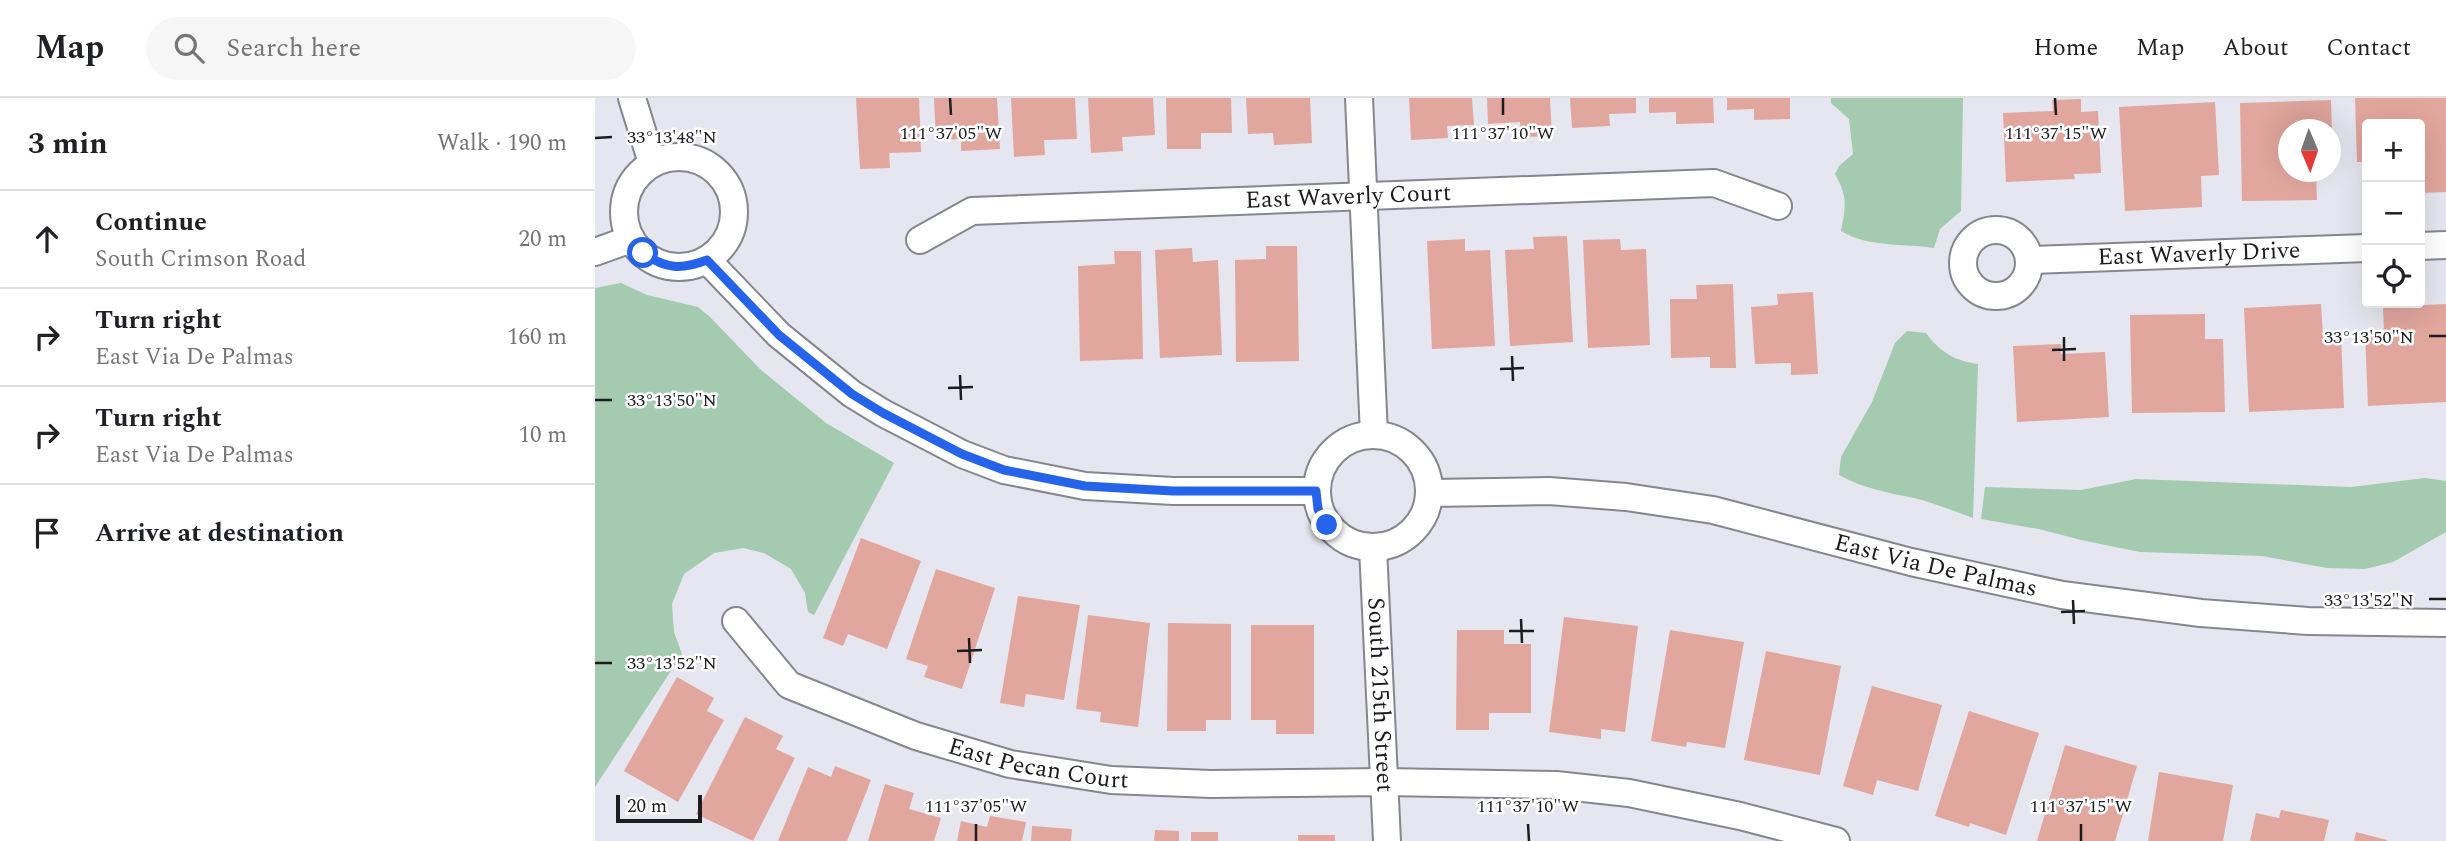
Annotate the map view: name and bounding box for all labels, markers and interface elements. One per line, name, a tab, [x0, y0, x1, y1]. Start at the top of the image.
search box	[146, 17, 636, 80]
text: Map	[35, 23, 104, 73]
text: Search here	[226, 28, 361, 68]
icon: search	[170, 29, 208, 67]
text: Home	[2033, 30, 2098, 66]
text: Map	[2136, 30, 2184, 66]
text: About	[2222, 30, 2288, 66]
text: Contact	[2326, 30, 2411, 66]
north arrow	[2278, 119, 2341, 182]
map controls	[2362, 119, 2425, 308]
button: +	[2362, 119, 2425, 182]
text: 111°37'05"W	[900, 120, 1002, 147]
text: 111°37'10"W	[1452, 120, 1554, 147]
text: 111°37'15"W	[2005, 120, 2107, 147]
text: 3 min	[28, 121, 108, 167]
text: 33°13'48"N	[627, 124, 717, 151]
text: Walk · 190 m	[437, 126, 567, 161]
street label: East Waverly Court	[1245, 175, 1452, 219]
button: −	[2362, 182, 2425, 245]
text: Continue	[95, 202, 207, 242]
icon: ahead	[28, 220, 66, 258]
text: 20 m	[518, 222, 567, 257]
street label: East Waverly Drive	[2097, 232, 2301, 276]
route start	[627, 237, 658, 268]
text: South Crimson Road	[95, 242, 306, 277]
button: locate	[2362, 245, 2425, 308]
text: Turn right	[95, 300, 222, 340]
icon: right	[28, 318, 66, 356]
text: 160 m	[507, 320, 567, 355]
text: 33°13'50"N	[2324, 324, 2414, 351]
text: East Via De Palmas	[95, 340, 294, 375]
text: 33°13'50"N	[627, 387, 717, 414]
text: Turn right	[95, 398, 222, 438]
icon: right	[28, 416, 66, 454]
text: 10 m	[518, 418, 567, 453]
text: East Via De Palmas	[95, 438, 294, 473]
route end	[1311, 509, 1342, 540]
text: Arrive at destination	[95, 513, 344, 553]
icon: arrive	[28, 514, 66, 552]
street label: East Via De Palmas	[1830, 525, 2041, 607]
text: 33°13'52"N	[2324, 587, 2414, 614]
street label: South 215th Street	[1357, 596, 1403, 793]
text: 33°13'52"N	[627, 650, 717, 677]
street label: East Pecan Court	[944, 729, 1129, 799]
scale bar	[616, 792, 702, 824]
text: 20 m	[627, 792, 667, 821]
text: 111°37'05"W	[925, 793, 1027, 820]
text: 111°37'10"W	[1477, 793, 1579, 820]
text: 111°37'15"W	[2030, 793, 2132, 820]

